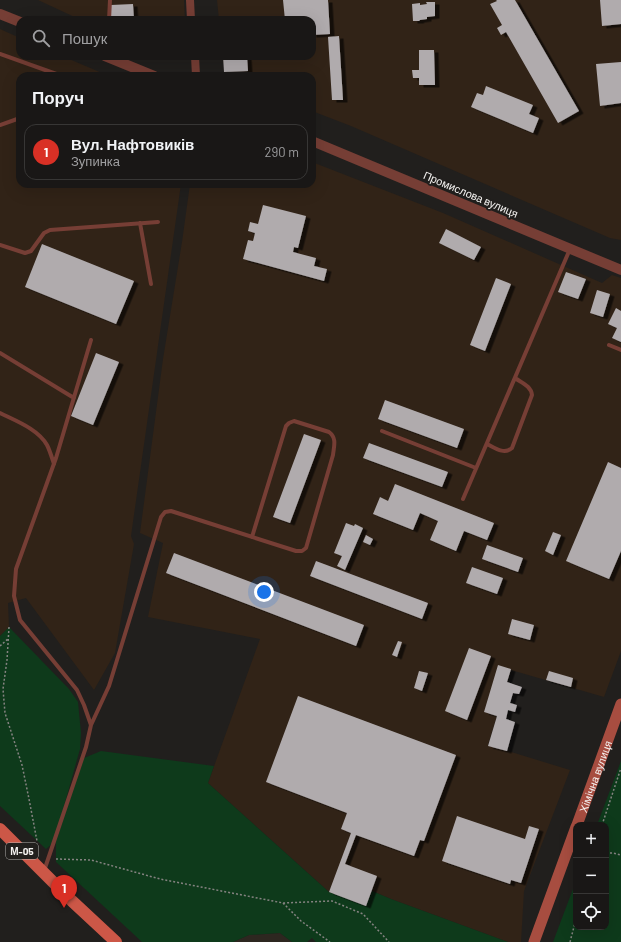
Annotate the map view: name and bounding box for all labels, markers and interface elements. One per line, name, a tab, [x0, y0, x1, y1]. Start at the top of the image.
search box	[16, 16, 316, 60]
icon: search	[30, 27, 52, 49]
text: Пошук	[62, 29, 107, 47]
text: Поруч	[32, 87, 84, 107]
text: Вул. Нафтовиків	[71, 135, 194, 153]
text: 1	[44, 144, 48, 160]
text: 290 m	[265, 144, 299, 160]
text: Зупинка	[71, 153, 120, 169]
street label: Промислова вулиця	[422, 168, 520, 220]
your location	[254, 582, 274, 602]
street label: Хімічна вулиця	[576, 738, 614, 814]
map controls	[573, 822, 609, 930]
button: +	[573, 822, 609, 858]
road number: М-05	[6, 843, 38, 859]
button: −	[573, 858, 609, 894]
pin: 1	[51, 875, 77, 908]
button: locate	[573, 894, 609, 930]

